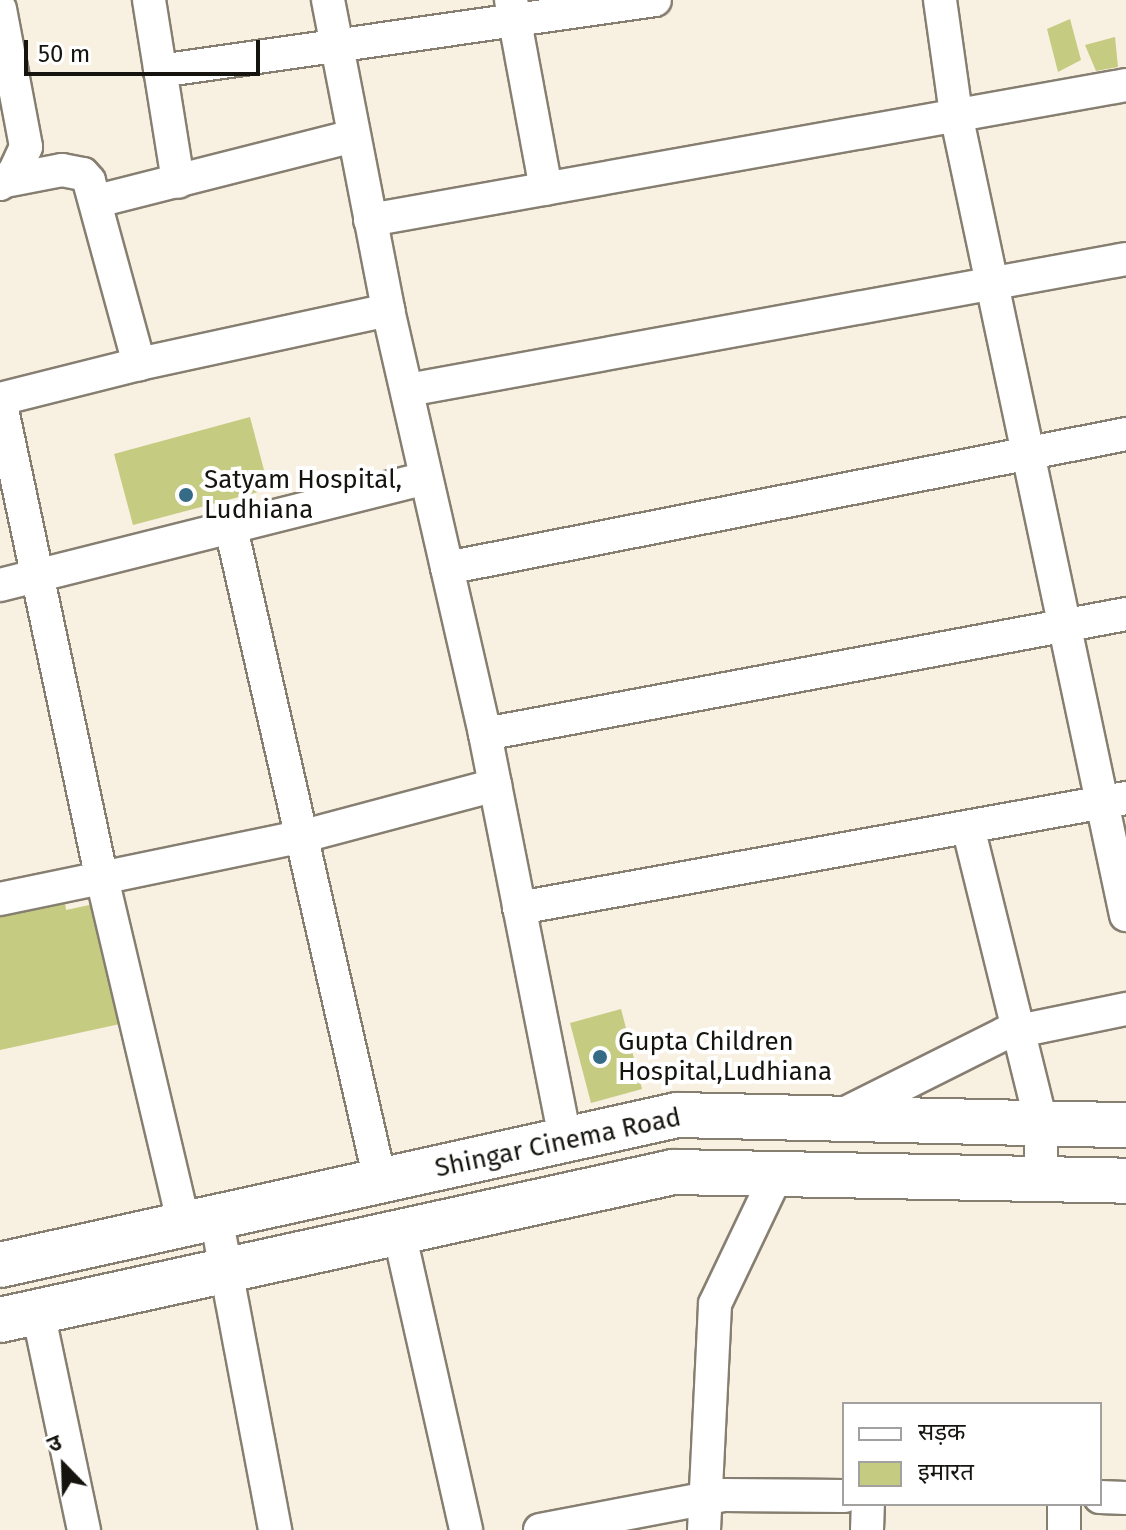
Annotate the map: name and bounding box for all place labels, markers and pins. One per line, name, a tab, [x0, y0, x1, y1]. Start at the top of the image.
place label: Satyam Hospital, Ludhiana	[204, 464, 402, 526]
marker: Satyam Hospital, Ludhiana	[175, 484, 197, 506]
place label: Gupta Children Hospital,Ludhiana	[618, 1026, 832, 1088]
marker: Gupta Children Hospital,Ludhiana	[589, 1046, 611, 1068]

